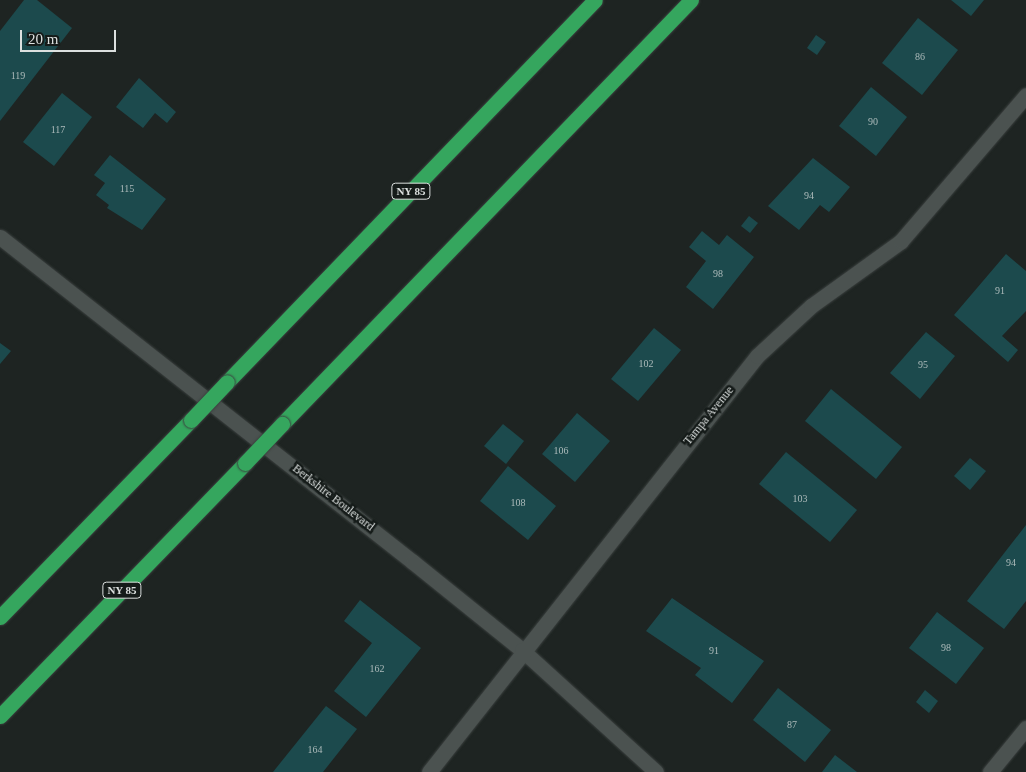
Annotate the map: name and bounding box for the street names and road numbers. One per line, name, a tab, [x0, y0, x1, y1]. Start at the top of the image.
road number: NY 85	[391, 182, 431, 200]
street label: Tampa Avenue	[681, 384, 737, 448]
street label: Berkshire Boulevard	[289, 462, 377, 534]
road number: NY 85	[102, 582, 142, 598]

